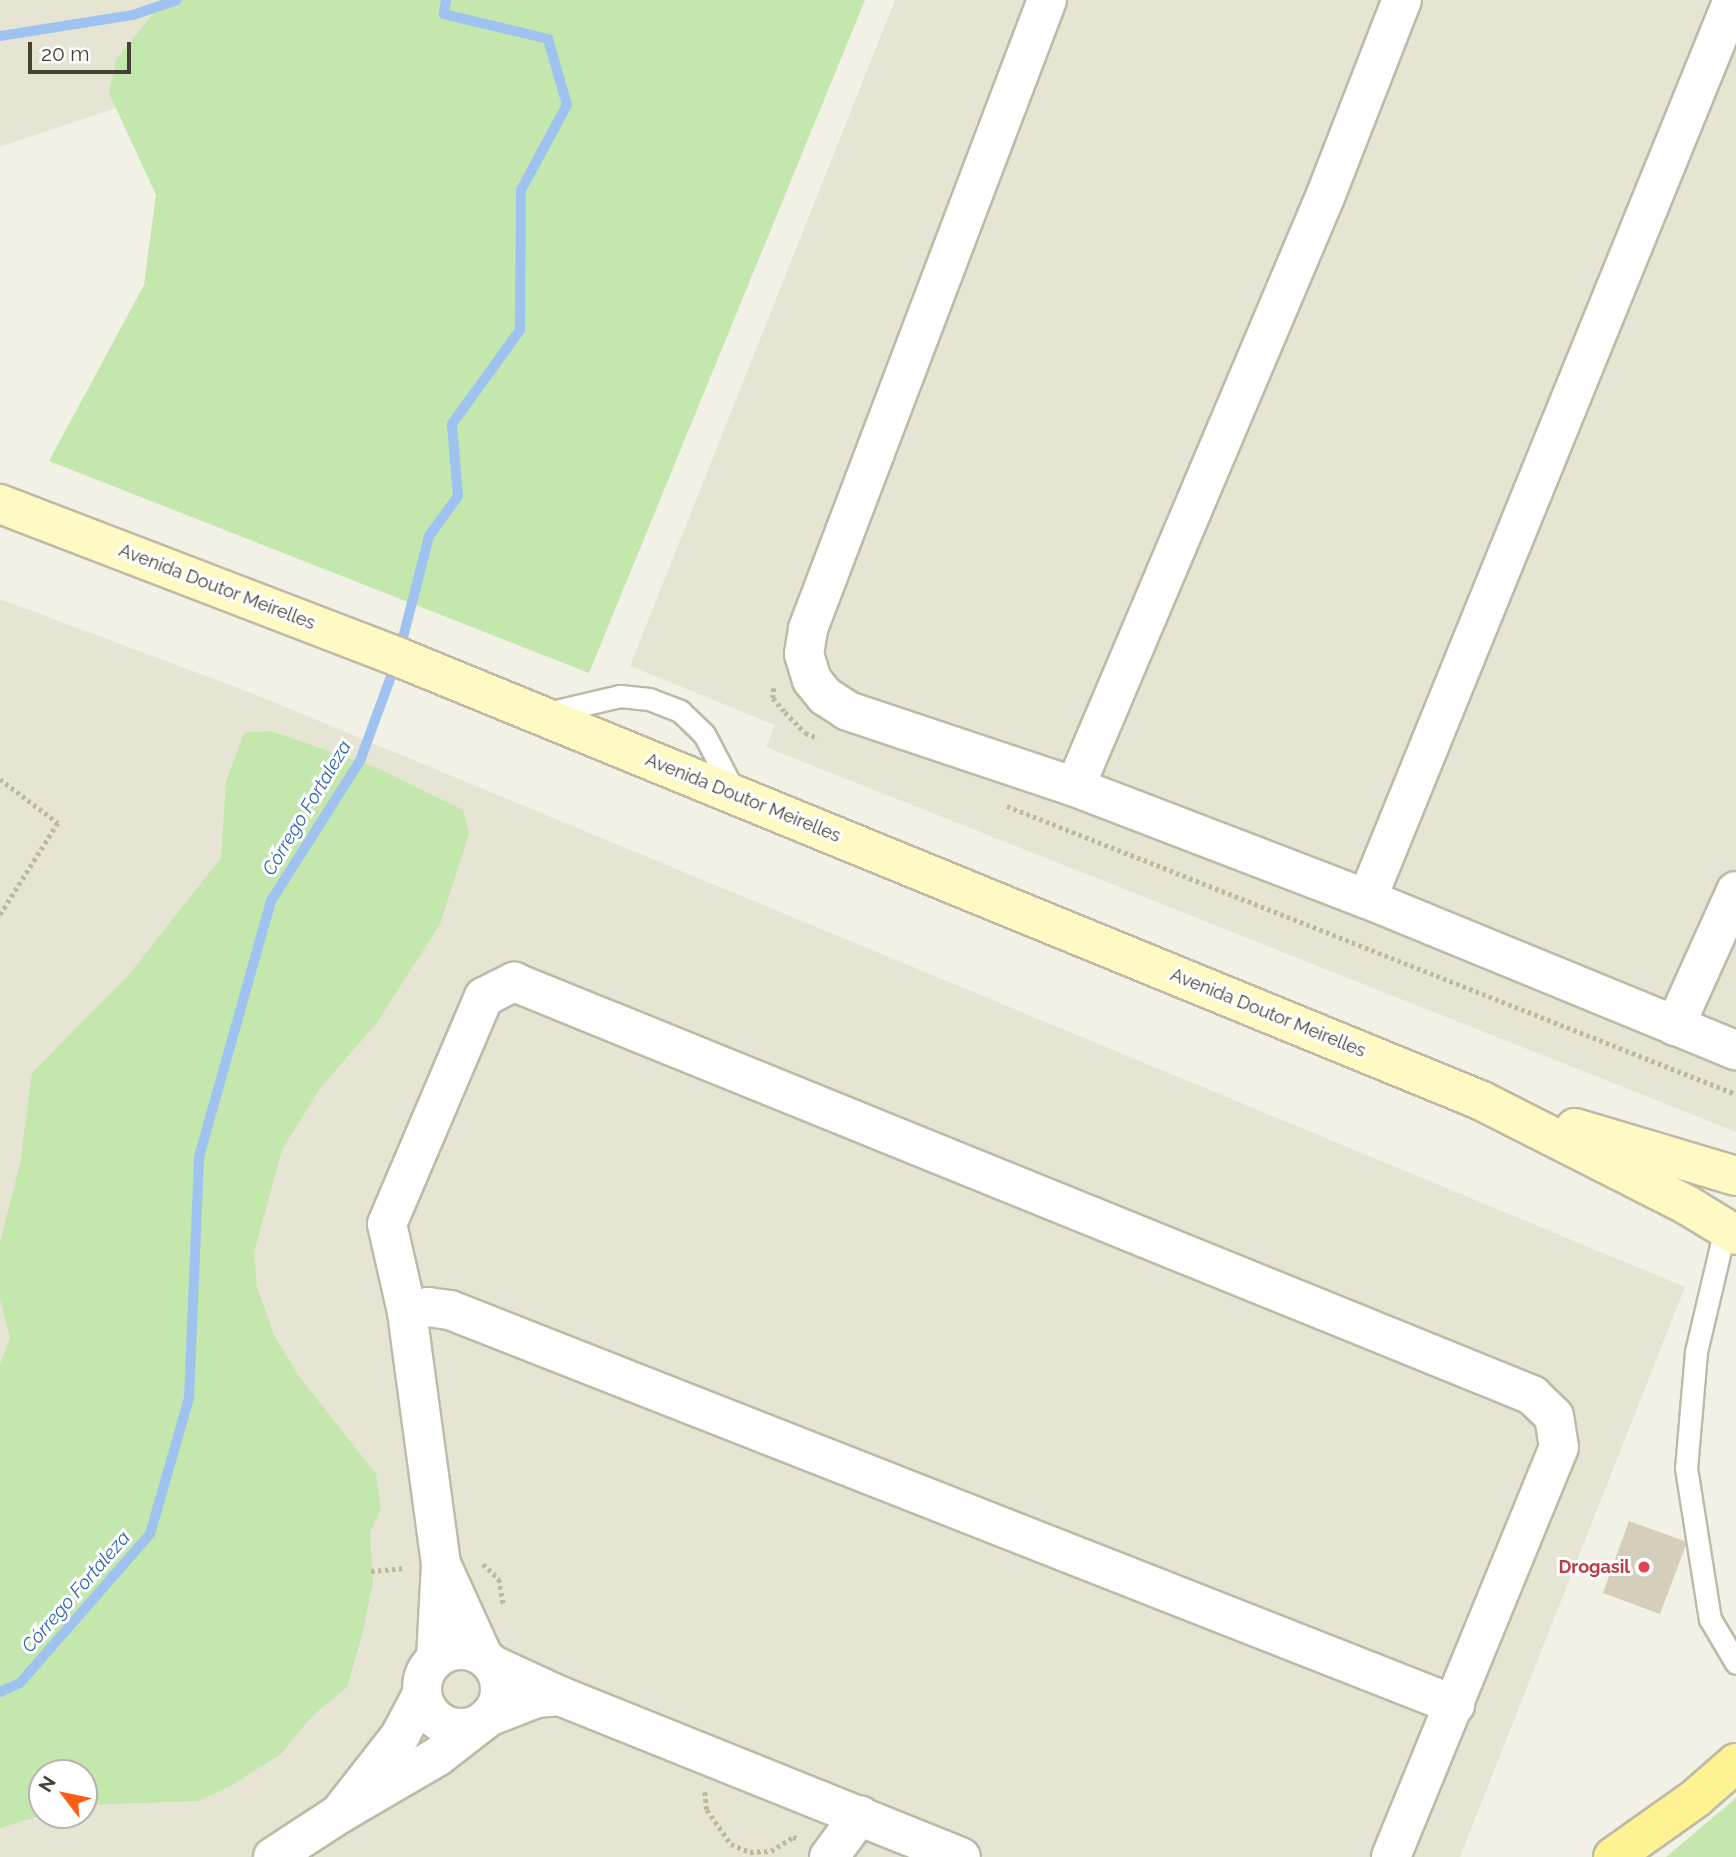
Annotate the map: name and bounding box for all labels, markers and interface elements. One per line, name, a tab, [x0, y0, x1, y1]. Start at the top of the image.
scale bar	[32, 28, 135, 72]
text: 20 m	[41, 41, 89, 66]
street label: Avenida Doutor Meirelles	[116, 539, 318, 635]
water label: Córrego Fortaleza	[258, 736, 356, 880]
street label: Avenida Doutor Meirelles	[642, 749, 844, 847]
street label: Avenida Doutor Meirelles	[1167, 964, 1369, 1062]
water label: Córrego Fortaleza	[17, 1527, 135, 1657]
place label: Drogasil	[1558, 1556, 1630, 1578]
marker: Drogasil	[1636, 1559, 1652, 1575]
north arrow	[28, 1759, 98, 1829]
text: N	[34, 1772, 60, 1796]

